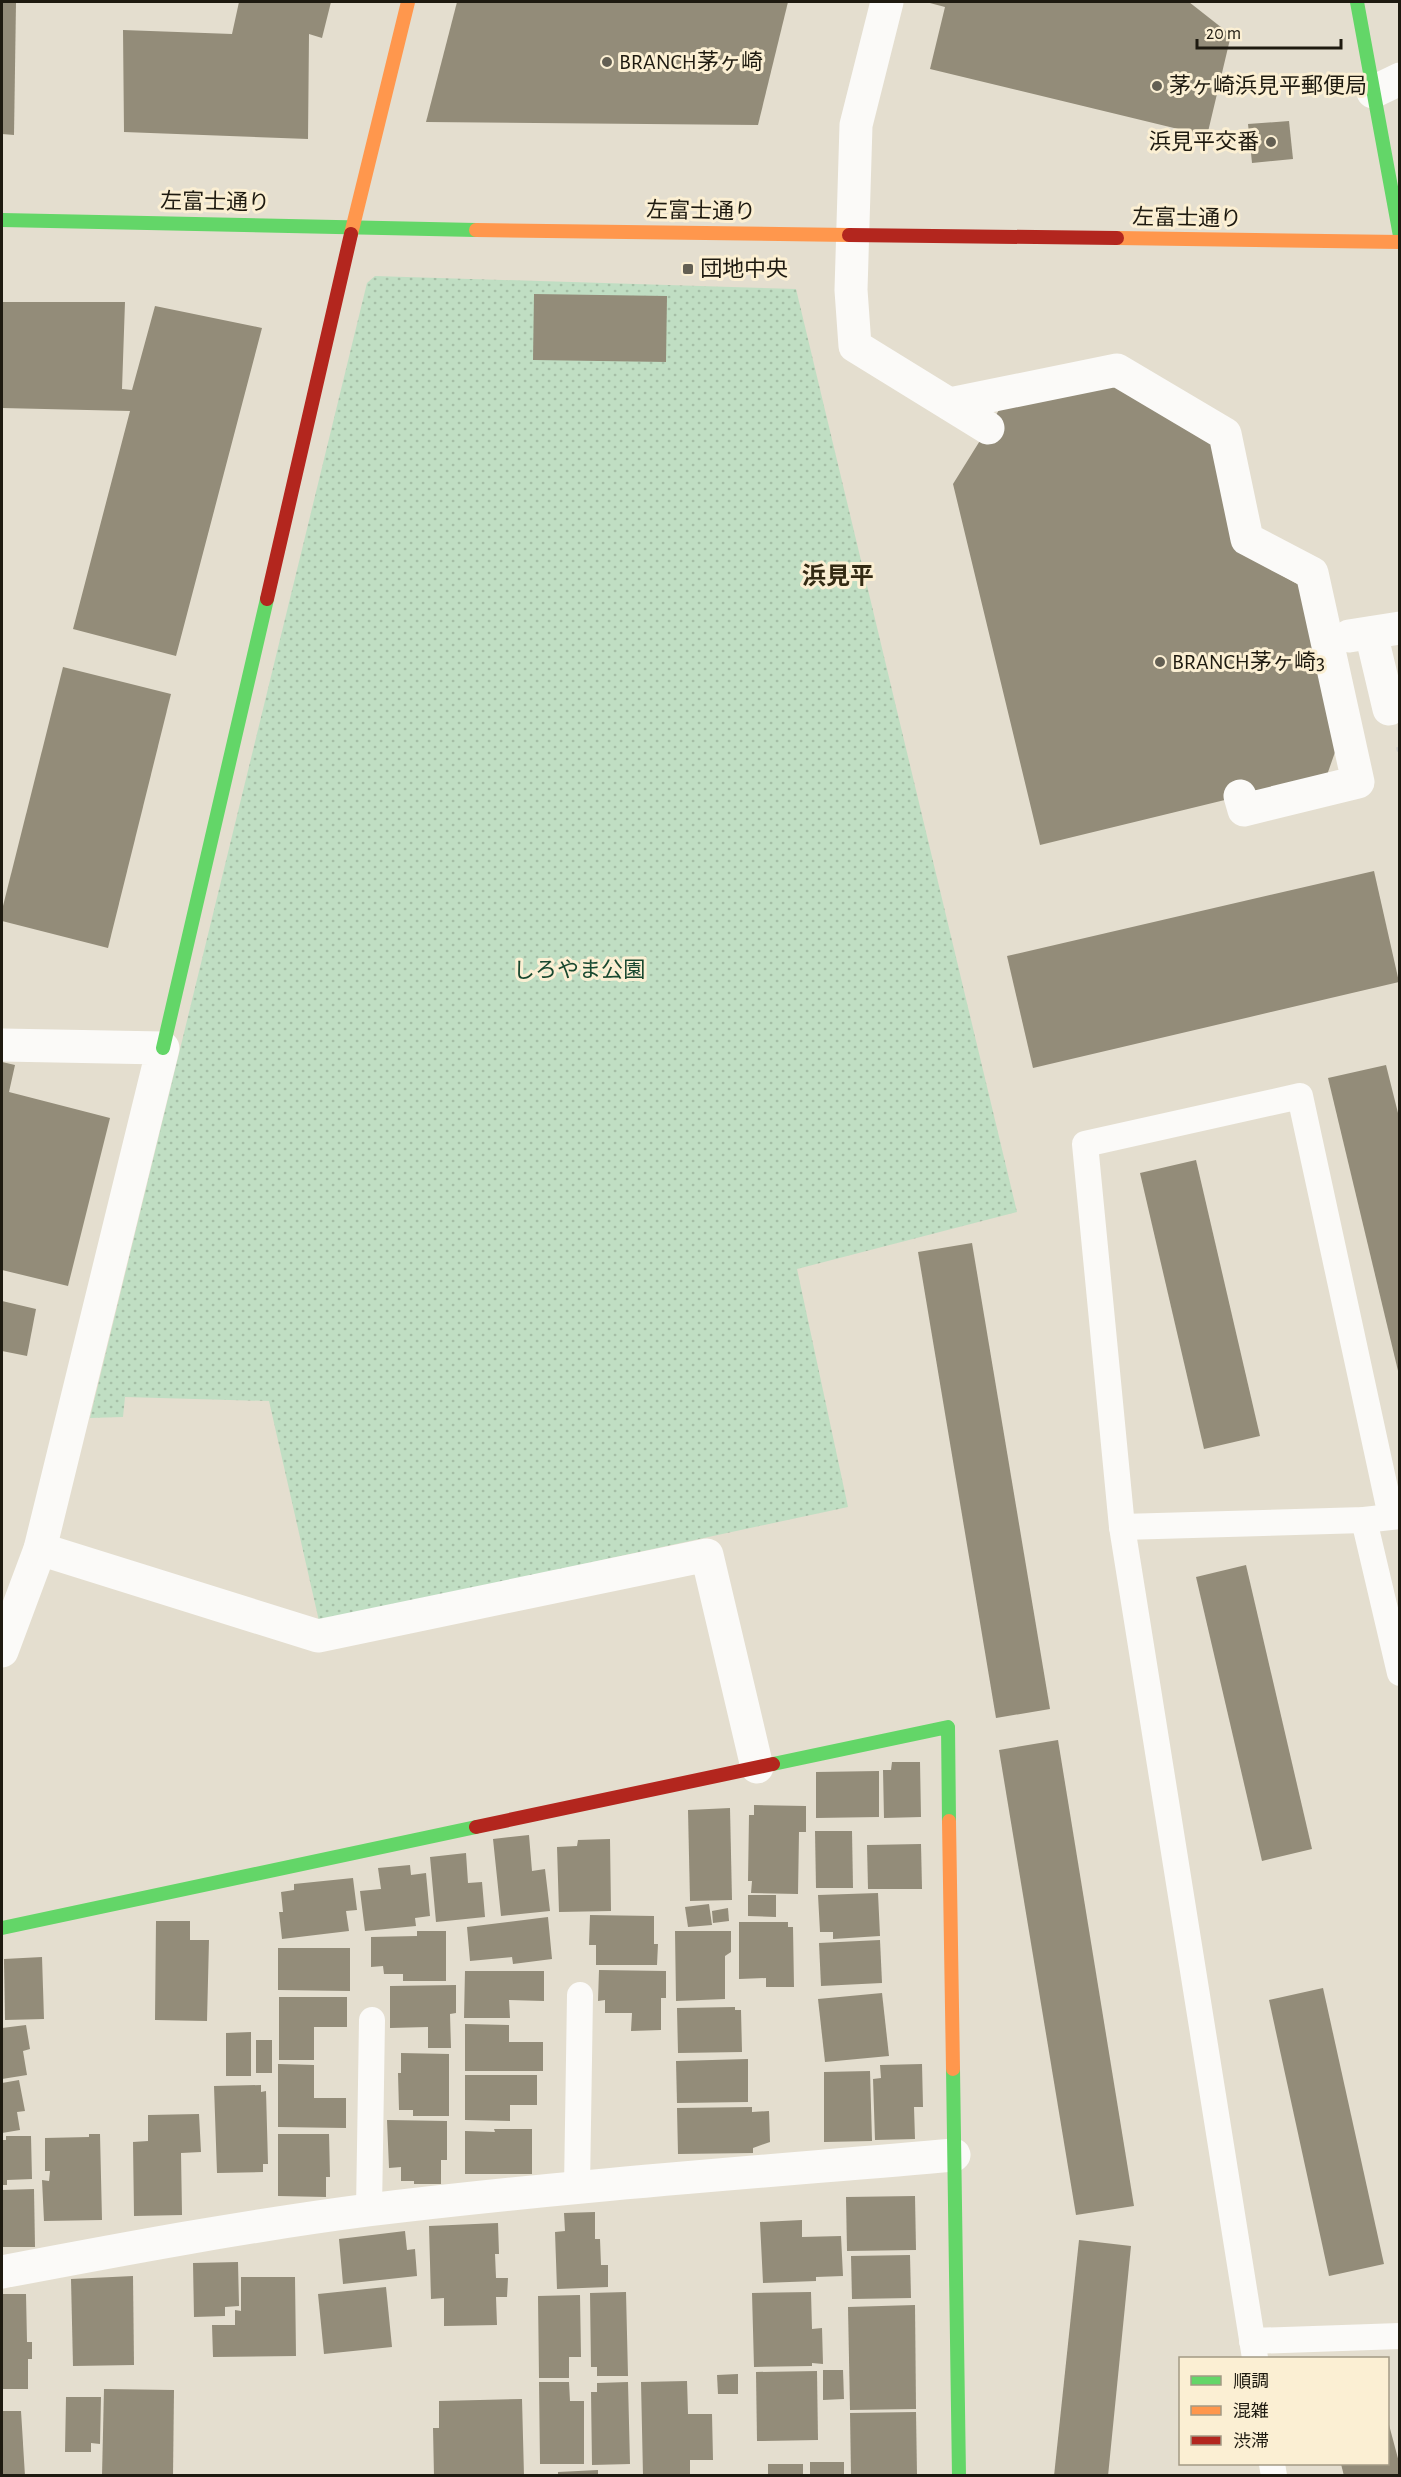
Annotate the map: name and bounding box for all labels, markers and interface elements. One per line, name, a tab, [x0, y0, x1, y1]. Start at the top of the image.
scale bar	[1197, 12, 1341, 50]
text: 20 m	[1206, 25, 1241, 43]
place label: BRANCH茅ヶ崎	[619, 50, 763, 73]
marker: BRANCH茅ヶ崎	[600, 55, 614, 69]
place label: 茅ヶ崎浜見平郵便局	[1169, 74, 1367, 97]
marker: 茅ヶ崎浜見平郵便局	[1150, 79, 1164, 93]
place label: 浜見平交番	[1149, 130, 1259, 153]
marker: 浜見平交番	[1264, 135, 1278, 149]
street label: 左富士通り	[160, 189, 270, 214]
street label: 左富士通り	[646, 198, 756, 223]
street label: 左富士通り	[1132, 205, 1242, 230]
place label: 団地中央	[700, 257, 788, 280]
marker: 団地中央	[681, 262, 695, 276]
district label: 浜見平	[802, 563, 874, 589]
place label: BRANCH茅ヶ崎3	[1172, 650, 1325, 673]
marker: BRANCH茅ヶ崎3	[1153, 655, 1167, 669]
park label: しろやま公園	[513, 959, 645, 981]
legend	[1179, 2357, 1389, 2465]
text: 順調	[1233, 2373, 1269, 2391]
text: 混雑	[1233, 2401, 1269, 2421]
text: 渋滞	[1233, 2432, 1269, 2451]

